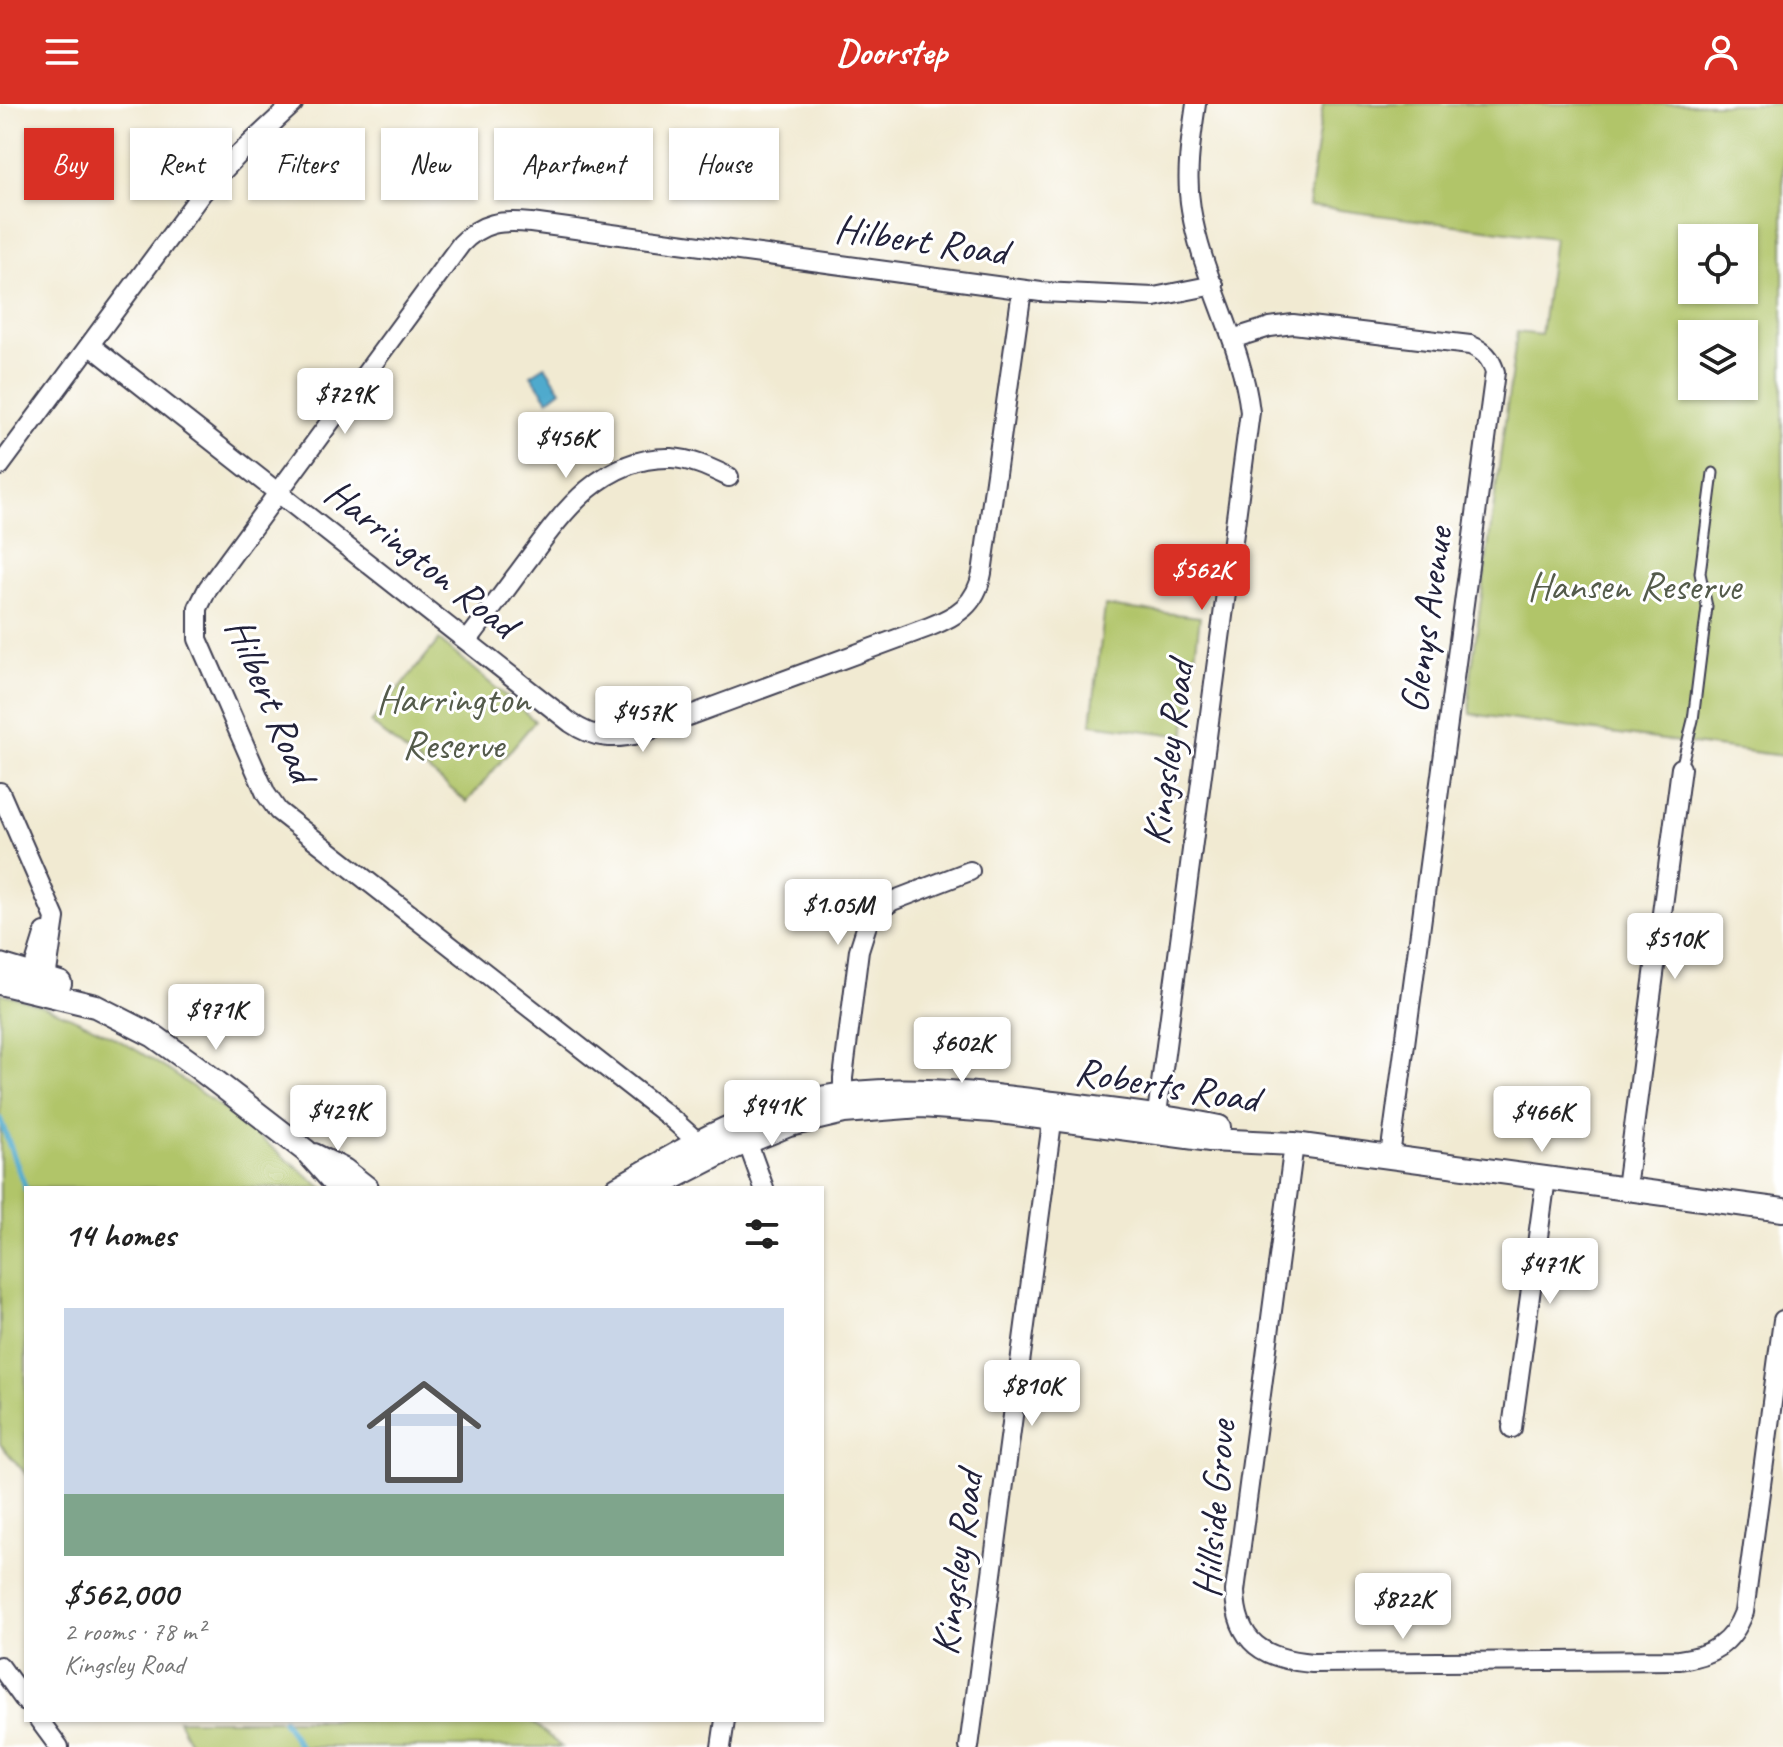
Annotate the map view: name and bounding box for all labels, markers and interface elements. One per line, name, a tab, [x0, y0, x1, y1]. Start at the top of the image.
text: Doorstep	[836, 29, 947, 75]
icon: menu	[40, 30, 84, 74]
icon: person	[1699, 30, 1743, 74]
chip: Buy	[24, 128, 114, 200]
chip: Rent	[130, 128, 232, 200]
chip: Filters	[248, 128, 365, 200]
chip: New	[381, 128, 478, 200]
chip: Apartment	[494, 128, 653, 200]
chip: House	[669, 128, 779, 200]
street label: Hilbert Road	[832, 203, 1016, 278]
map controls	[1678, 224, 1758, 400]
button: locate	[1678, 224, 1758, 304]
button: layers	[1678, 320, 1758, 400]
pin: $729K	[289, 368, 401, 436]
text: $729K	[315, 377, 375, 410]
pin: $456K	[510, 412, 622, 480]
text: $456K	[536, 421, 596, 454]
street label: Harrington Road	[315, 467, 532, 653]
street label: Glenys Avenue	[1388, 521, 1464, 716]
pin: $562K	[1146, 544, 1258, 612]
text: $562K	[1172, 553, 1232, 586]
park label: Hansen Reserve	[1527, 561, 1744, 611]
street label: Hilbert Road	[214, 610, 330, 795]
street label: Kingsley Road	[1130, 653, 1206, 848]
park label: Harrington Reserve	[376, 674, 532, 770]
pin: $457K	[587, 686, 699, 754]
text: $457K	[613, 695, 673, 728]
pin: $1.05M	[773, 879, 903, 947]
text: $1.05M	[803, 888, 873, 921]
pin: $510K	[1619, 913, 1731, 981]
text: $510K	[1645, 922, 1705, 955]
pin: $971K	[160, 984, 272, 1052]
text: $971K	[186, 993, 246, 1026]
pin: $602K	[906, 1017, 1018, 1085]
text: $602K	[932, 1026, 992, 1059]
street label: Roberts Road	[1072, 1046, 1268, 1125]
pin: $941K	[716, 1080, 828, 1148]
pin: $429K	[282, 1085, 394, 1153]
pin: $466K	[1486, 1086, 1598, 1154]
text: $941K	[742, 1089, 802, 1122]
text: $429K	[308, 1094, 368, 1127]
text: $466K	[1511, 1095, 1573, 1128]
icon: filters	[740, 1212, 784, 1256]
text: 14 homes	[64, 1213, 175, 1256]
pin: $471K	[1494, 1238, 1606, 1306]
text: $471K	[1520, 1247, 1580, 1280]
icon: home	[352, 1360, 496, 1504]
pin: $810K	[976, 1360, 1088, 1428]
text: $810K	[1002, 1369, 1062, 1402]
street label: Hillside Grove	[1181, 1415, 1247, 1600]
street label: Kingsley Road	[919, 1463, 995, 1658]
text: $562,000	[64, 1572, 178, 1615]
pin: $822K	[1347, 1573, 1459, 1641]
text: $822K	[1373, 1582, 1433, 1615]
text: 2 rooms · 78 m²	[64, 1615, 205, 1648]
text: Kingsley Road	[64, 1648, 184, 1681]

